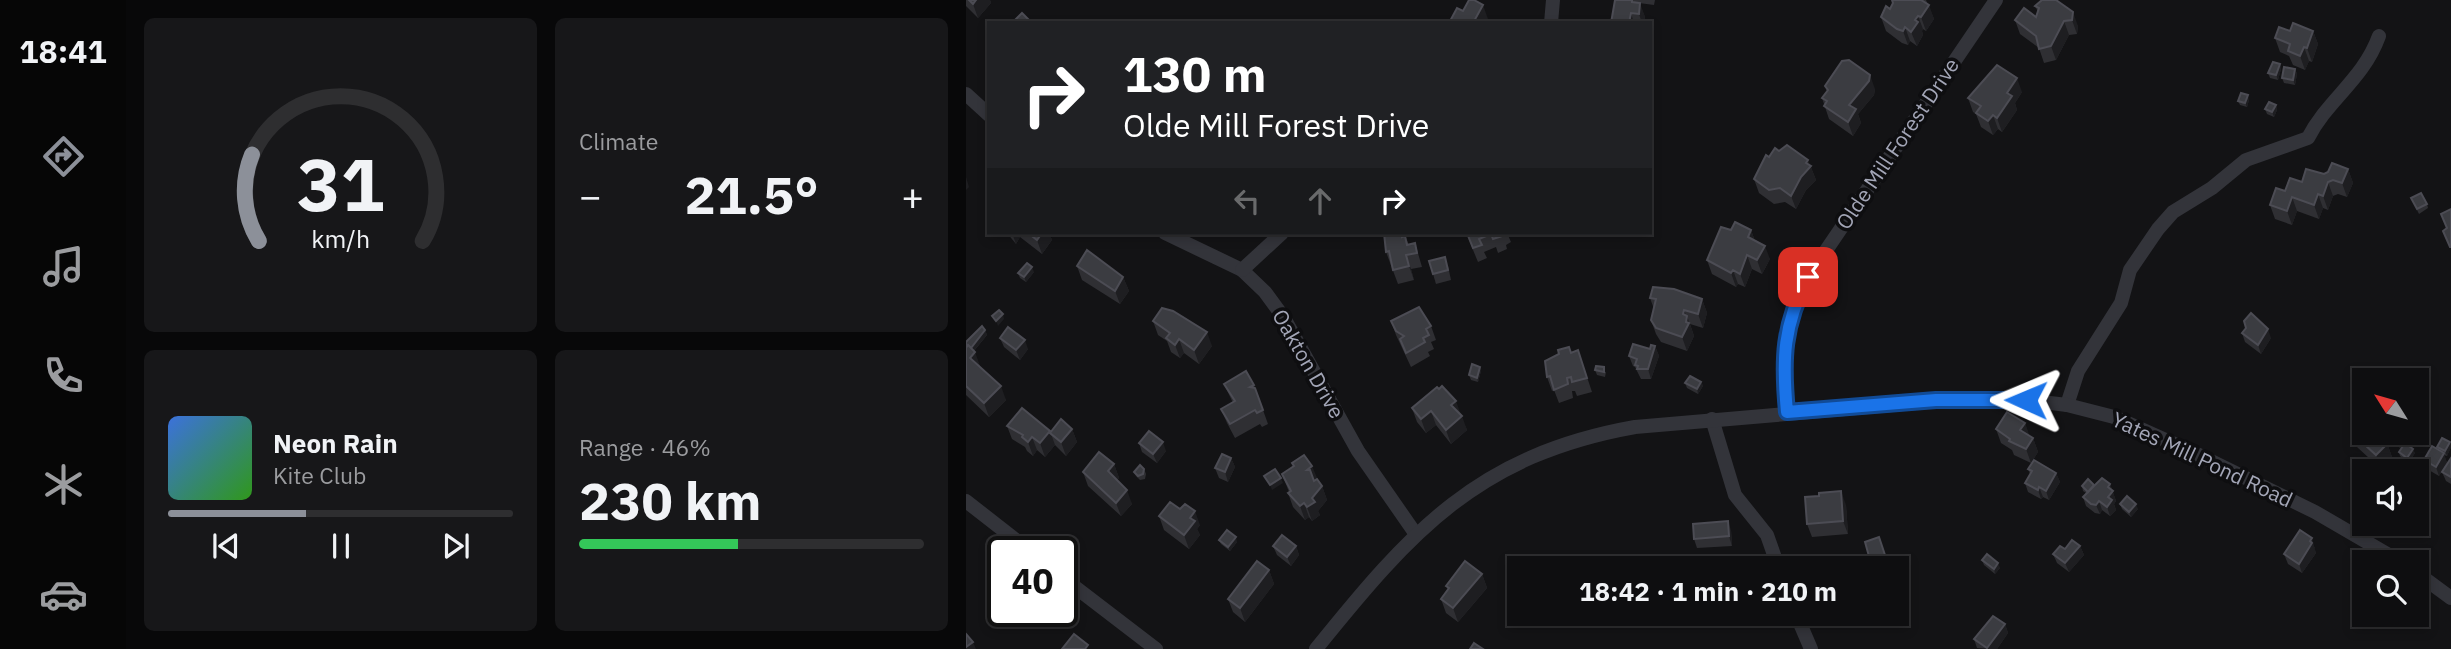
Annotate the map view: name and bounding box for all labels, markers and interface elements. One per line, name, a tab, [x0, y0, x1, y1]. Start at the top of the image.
text: 18:41	[19, 30, 107, 72]
text: 130 m	[1123, 42, 1267, 105]
icon: right	[1008, 49, 1099, 140]
street label: Olde Mill Forest Drive	[1829, 52, 1965, 235]
text: Olde Mill Forest Drive	[1123, 104, 1429, 146]
text: Climate	[579, 126, 658, 156]
icon: directions	[39, 132, 88, 181]
text: 31	[297, 136, 384, 231]
text: 21.5°	[684, 161, 819, 228]
text: −	[579, 171, 602, 220]
text: +	[901, 171, 924, 220]
icon: left	[1228, 182, 1266, 220]
icon: ahead	[1301, 182, 1339, 220]
icon: right	[1374, 182, 1412, 220]
text: km/h	[311, 222, 370, 255]
icon: music	[39, 242, 88, 291]
pin	[1778, 247, 1838, 307]
icon: arrive	[1789, 258, 1827, 296]
street label: Oakton Drive	[1266, 304, 1351, 423]
icon: phone	[39, 351, 88, 400]
position arrow	[1989, 363, 2063, 437]
north arrow	[2352, 368, 2429, 444]
map controls	[2352, 368, 2429, 627]
street label: Yates Mill Pond Road	[2107, 405, 2297, 513]
text: Neon Rain	[273, 426, 398, 460]
text: Range · 46%	[579, 432, 711, 462]
button: sound	[2352, 459, 2429, 536]
icon: climate	[39, 460, 88, 509]
text: Kite Club	[273, 460, 366, 490]
text: 230 km	[579, 467, 761, 534]
icon: previous	[207, 527, 245, 565]
icon: pause	[322, 527, 360, 565]
icon: next	[437, 527, 475, 565]
speed limit sign: 40	[987, 536, 1078, 627]
button: search	[2352, 550, 2429, 627]
icon: car	[39, 570, 88, 619]
text: 18:42 · 1 min · 210 m	[1579, 574, 1837, 608]

